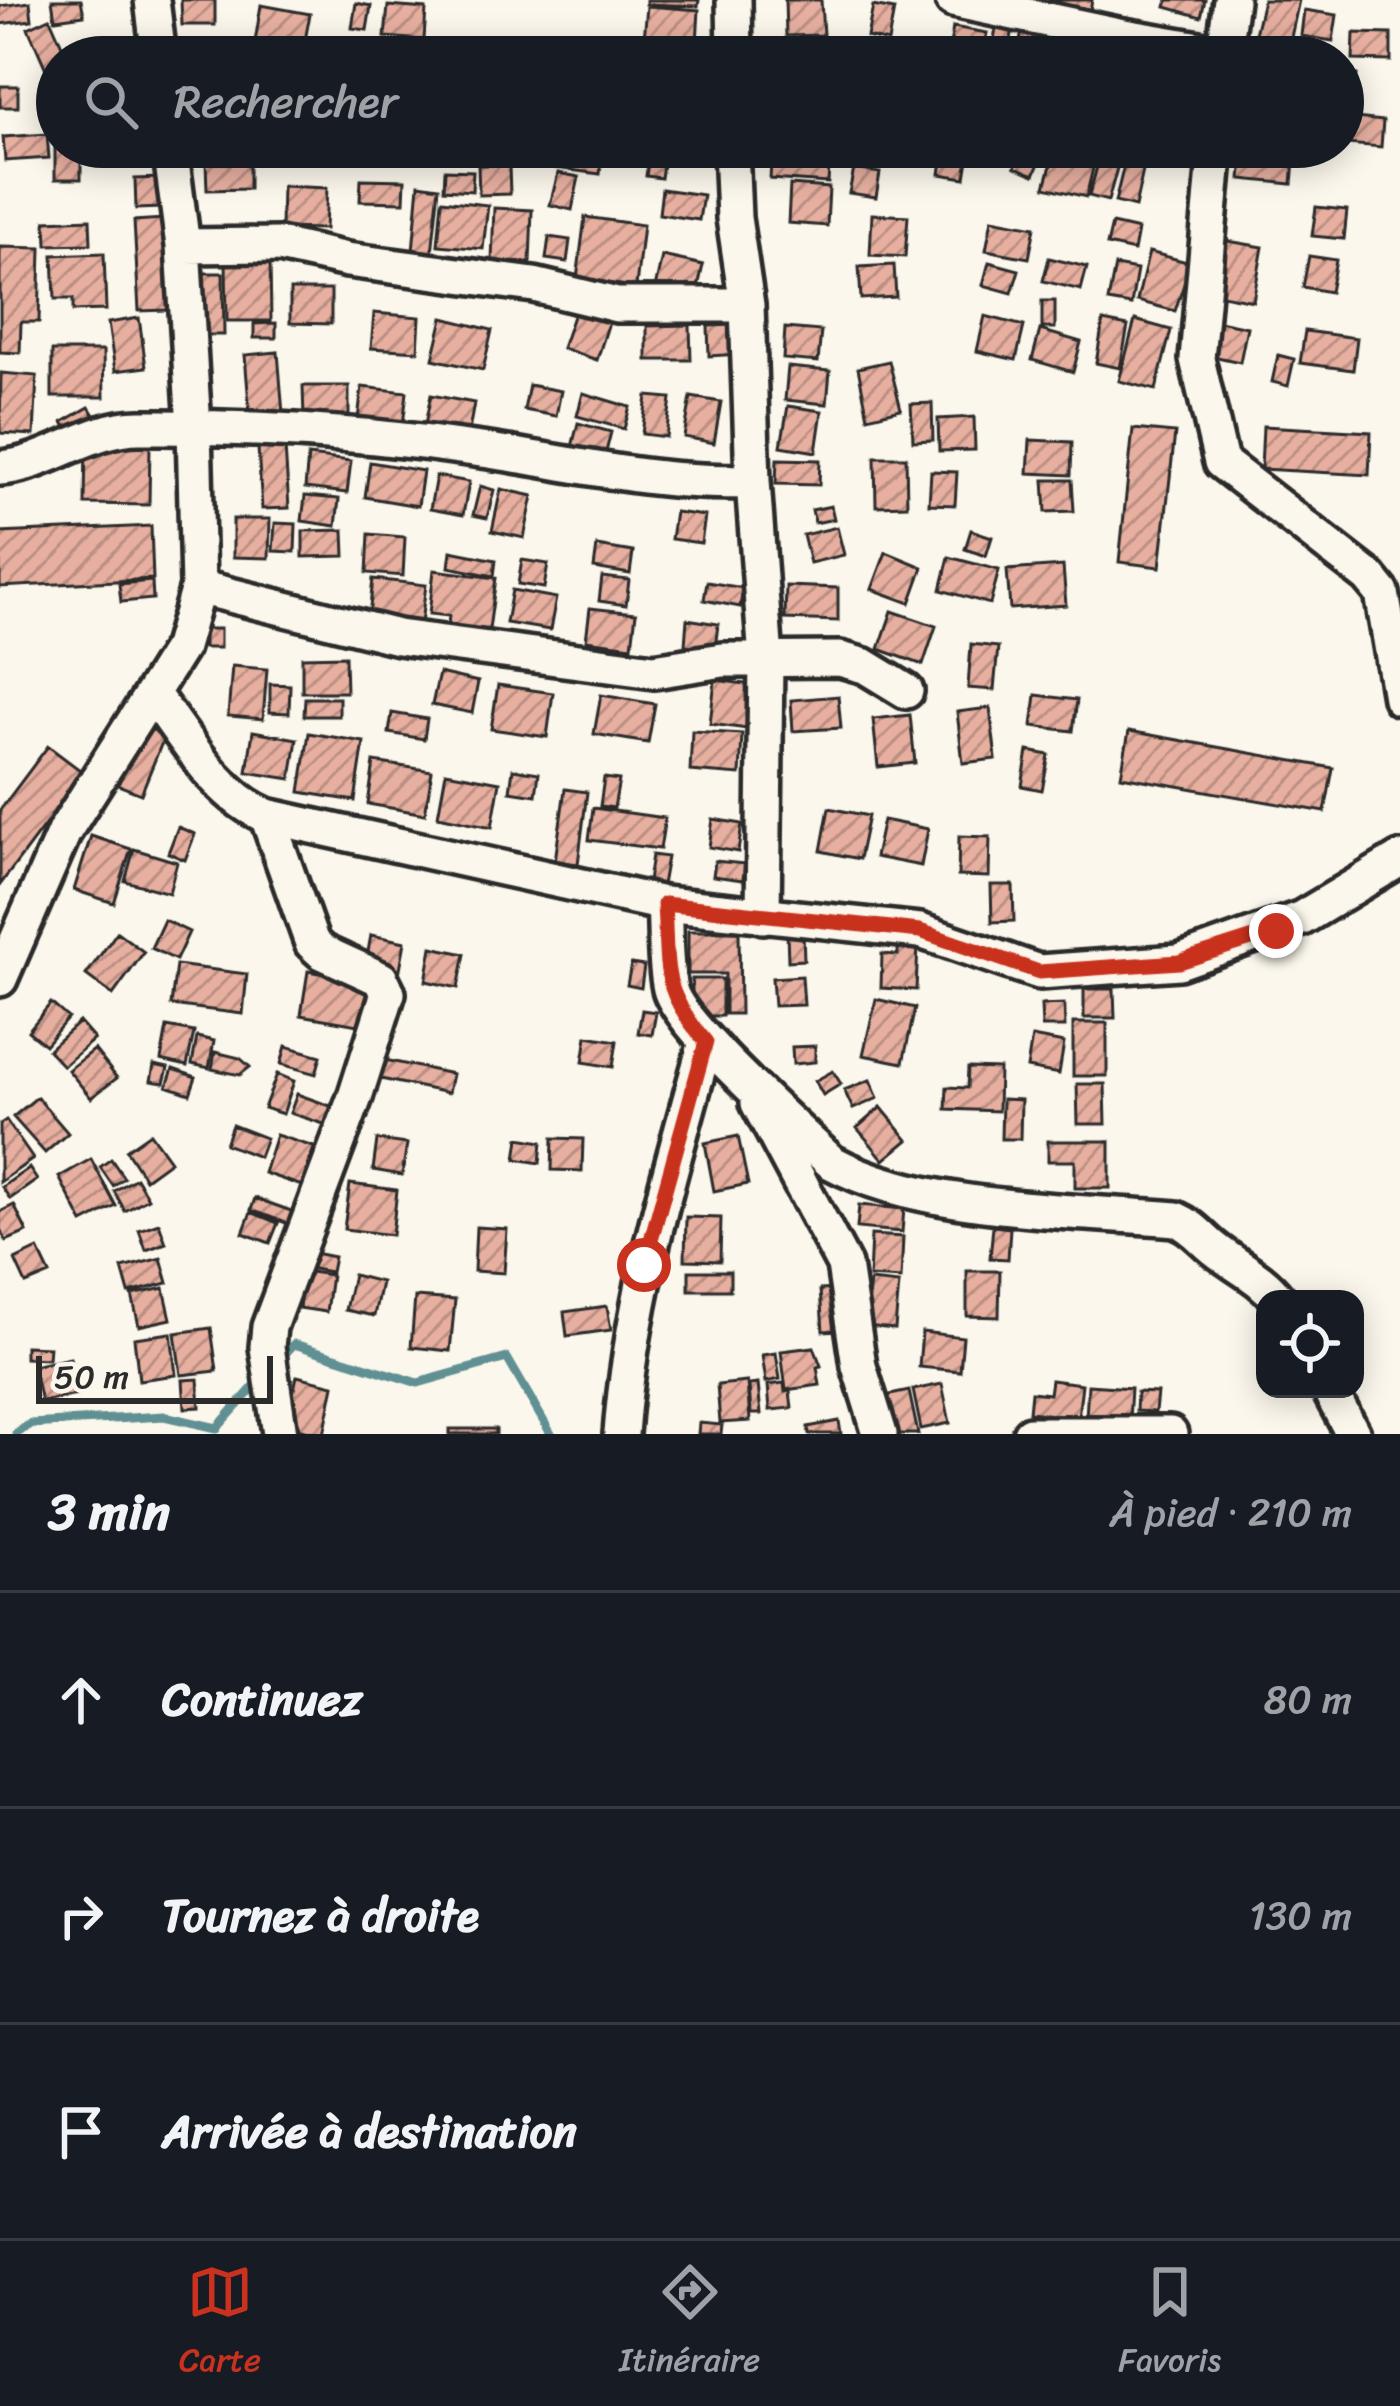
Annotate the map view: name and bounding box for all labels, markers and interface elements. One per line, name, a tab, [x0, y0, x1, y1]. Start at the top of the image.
search box	[36, 36, 1364, 168]
text: Rechercher	[174, 62, 398, 142]
icon: search	[78, 69, 144, 135]
route end	[1249, 904, 1303, 958]
route start	[617, 1238, 671, 1292]
map controls	[1256, 1290, 1364, 1398]
button: locate	[1256, 1290, 1364, 1398]
text: 50 m	[54, 1348, 129, 1406]
scale bar	[36, 1350, 273, 1403]
text: 3 min	[48, 1467, 170, 1557]
text: À pied · 210 m	[1110, 1478, 1352, 1547]
text: Continuez	[162, 1660, 362, 1740]
text: 80 m	[1264, 1665, 1352, 1734]
icon: ahead	[48, 1667, 114, 1733]
text: Tournez à droite	[162, 1876, 479, 1956]
text: 130 m	[1249, 1881, 1352, 1950]
icon: right	[48, 1883, 114, 1949]
text: Arrivée à destination	[162, 2092, 577, 2172]
icon: arrive	[48, 2099, 114, 2165]
tab: Carte	[179, 2259, 261, 2389]
tab: Itinéraire	[619, 2259, 760, 2389]
tab: Favoris	[1118, 2259, 1221, 2389]

